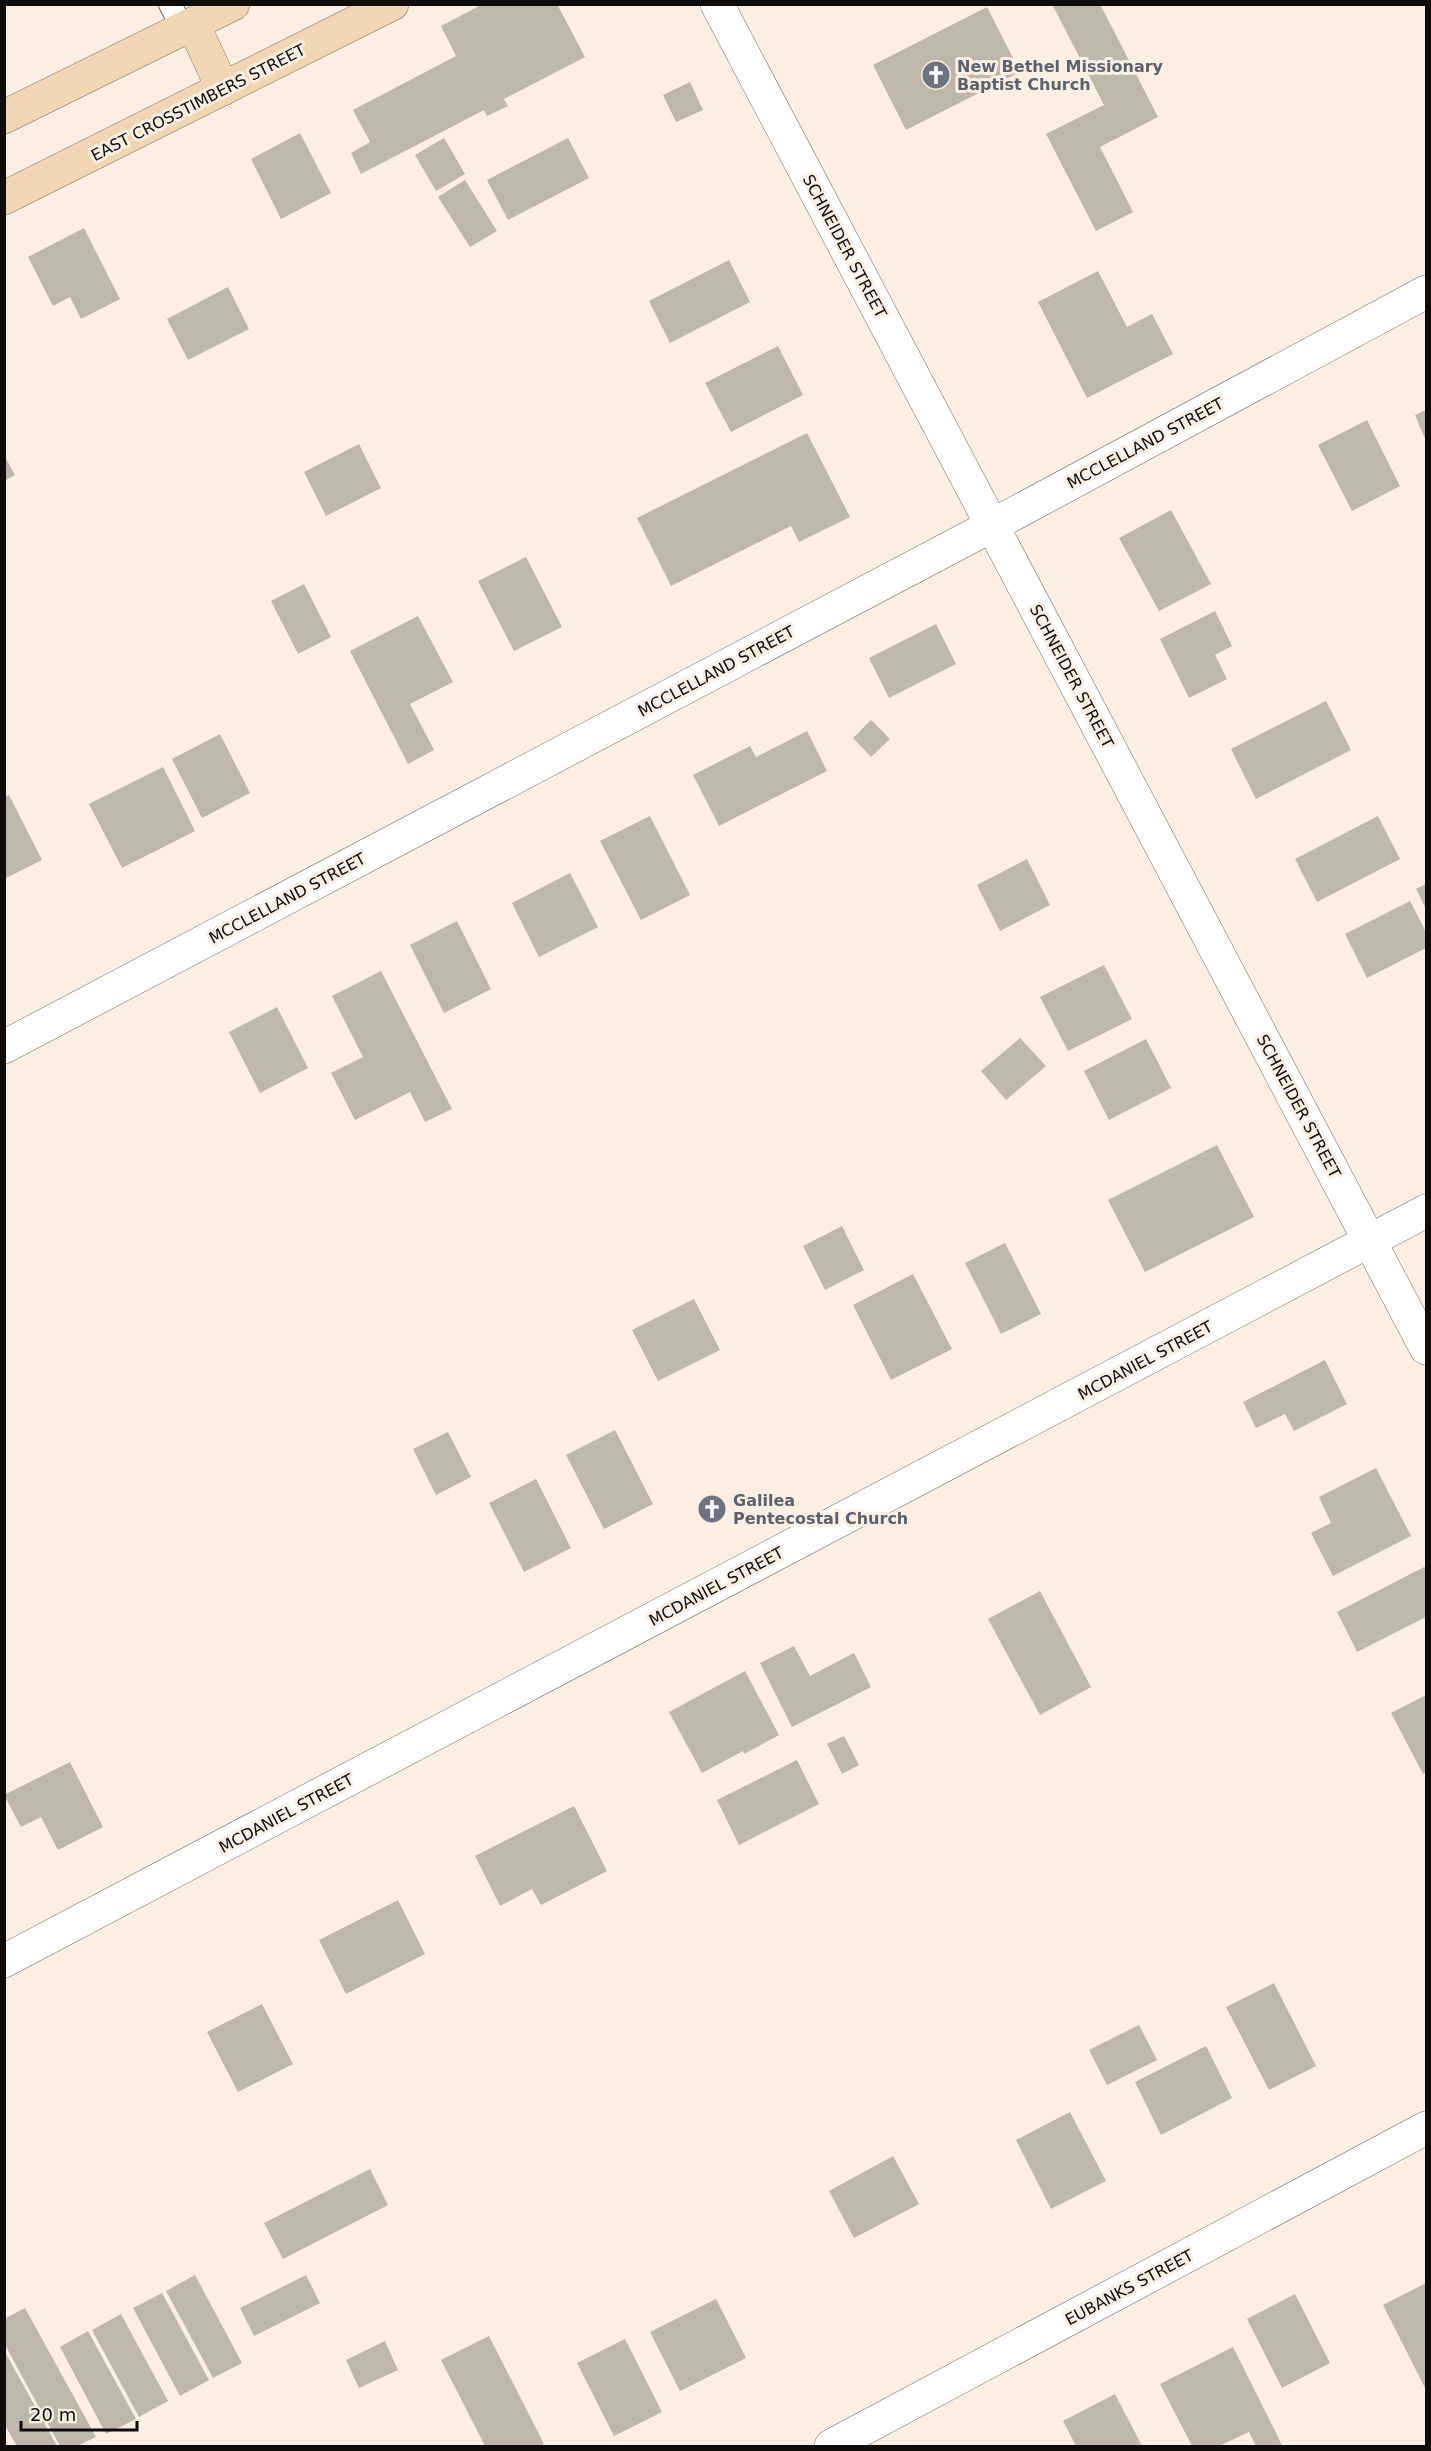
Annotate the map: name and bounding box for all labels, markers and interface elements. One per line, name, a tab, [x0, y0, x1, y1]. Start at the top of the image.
street label: EAST CROSSTIMBERS STREET	[88, 40, 309, 165]
place label: New Bethel Missionary Baptist Church	[957, 57, 1164, 94]
church icon: New Bethel Missionary Baptist Church	[920, 59, 952, 91]
street label: SCHNEIDER STREET	[799, 171, 891, 321]
street label: MCCLELLAND STREET	[1064, 394, 1227, 493]
street label: SCHNEIDER STREET	[1026, 601, 1118, 751]
street label: MCCLELLAND STREET	[635, 622, 798, 721]
street label: MCCLELLAND STREET	[206, 849, 369, 948]
street label: SCHNEIDER STREET	[1253, 1031, 1345, 1181]
street label: MCDANIEL STREET	[1075, 1317, 1216, 1404]
place label: Galilea Pentecostal Church	[733, 1491, 908, 1528]
church icon: Galilea Pentecostal Church	[696, 1493, 728, 1525]
street label: MCDANIEL STREET	[646, 1543, 787, 1630]
street label: MCDANIEL STREET	[216, 1770, 357, 1857]
street label: EUBANKS STREET	[1062, 2246, 1197, 2329]
scale bar	[21, 2394, 136, 2432]
text: 20 m	[30, 2404, 76, 2425]

